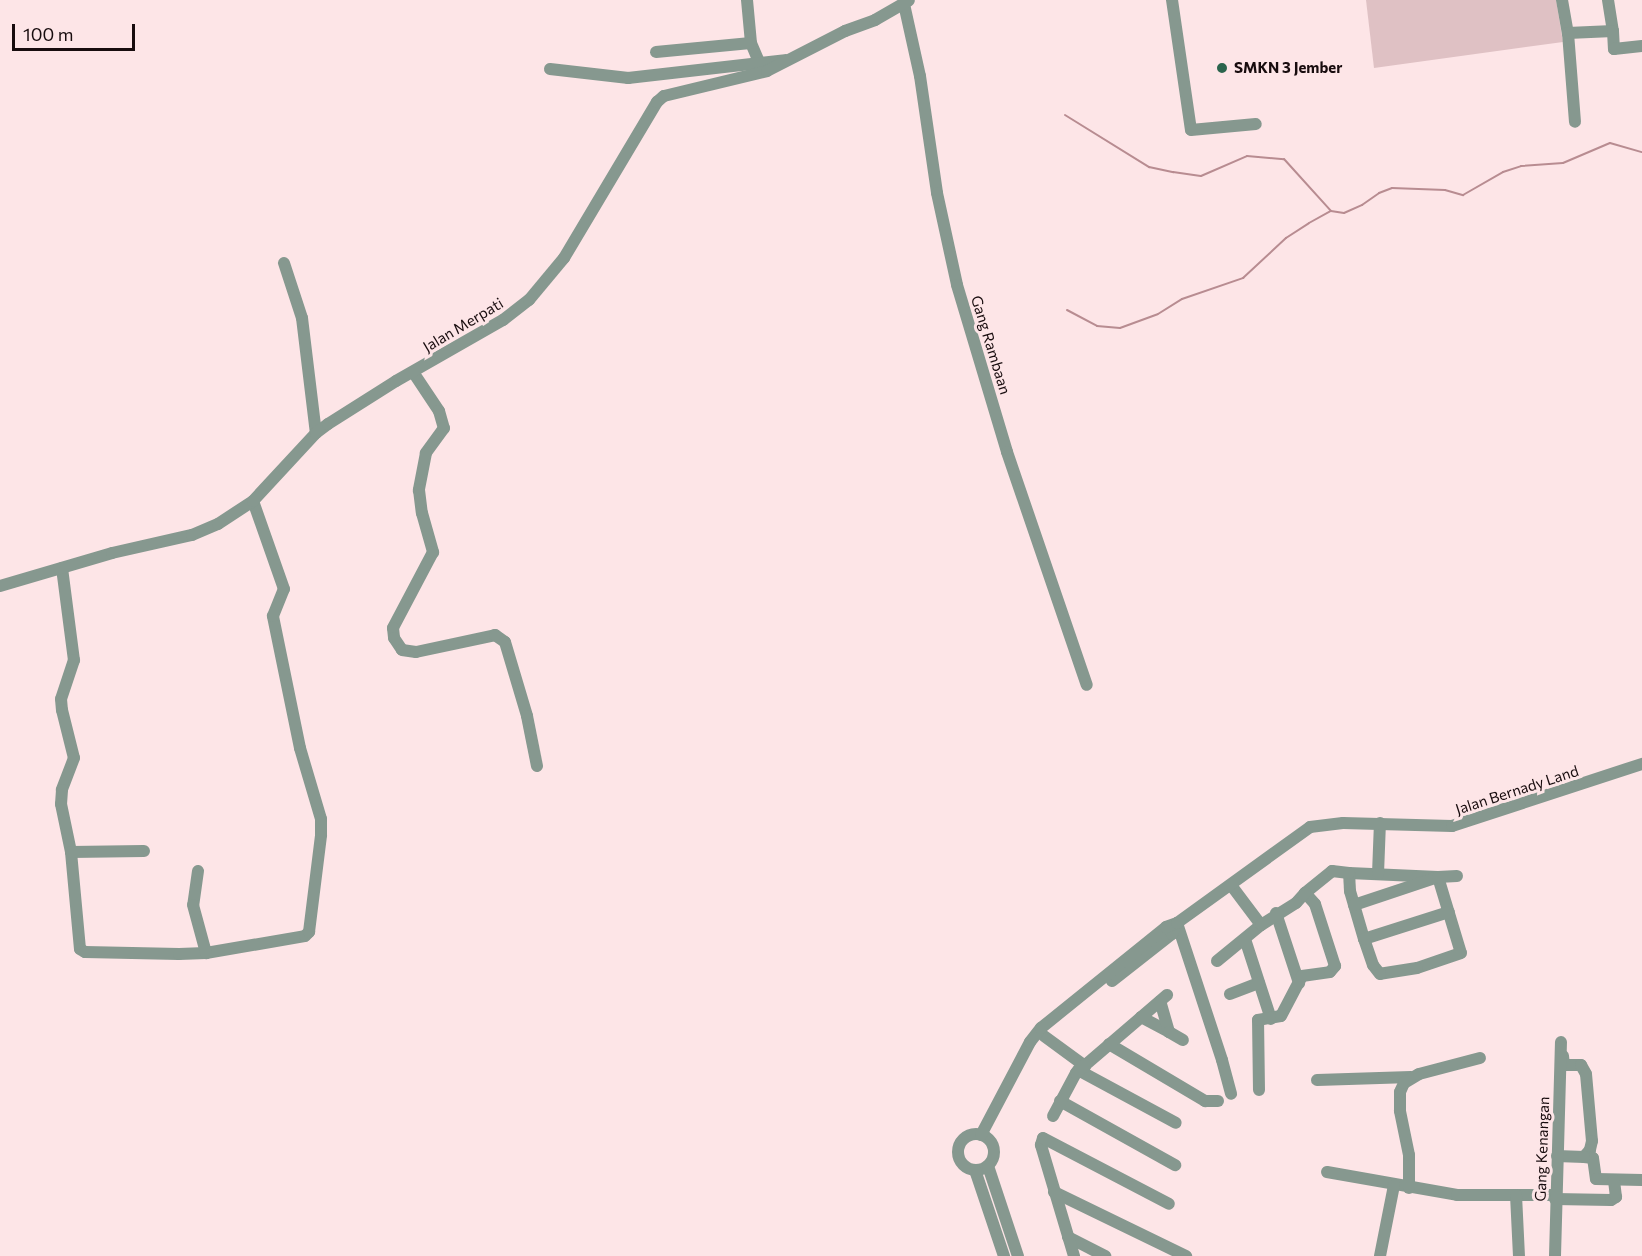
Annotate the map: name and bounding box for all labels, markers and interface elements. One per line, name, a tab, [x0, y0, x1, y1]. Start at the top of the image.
scale bar	[15, 12, 138, 50]
text: 100 m	[23, 23, 73, 45]
place label: SMKN 3 Jember	[1234, 59, 1342, 77]
marker: SMKN 3 Jember	[1215, 61, 1229, 75]
street label: Gang Rambaan	[967, 293, 1015, 397]
street label: Jalan Merpati	[420, 294, 506, 356]
street label: Jalan Bernady Land	[1453, 762, 1581, 818]
street label: Gang Kenangan	[1531, 1096, 1553, 1202]

